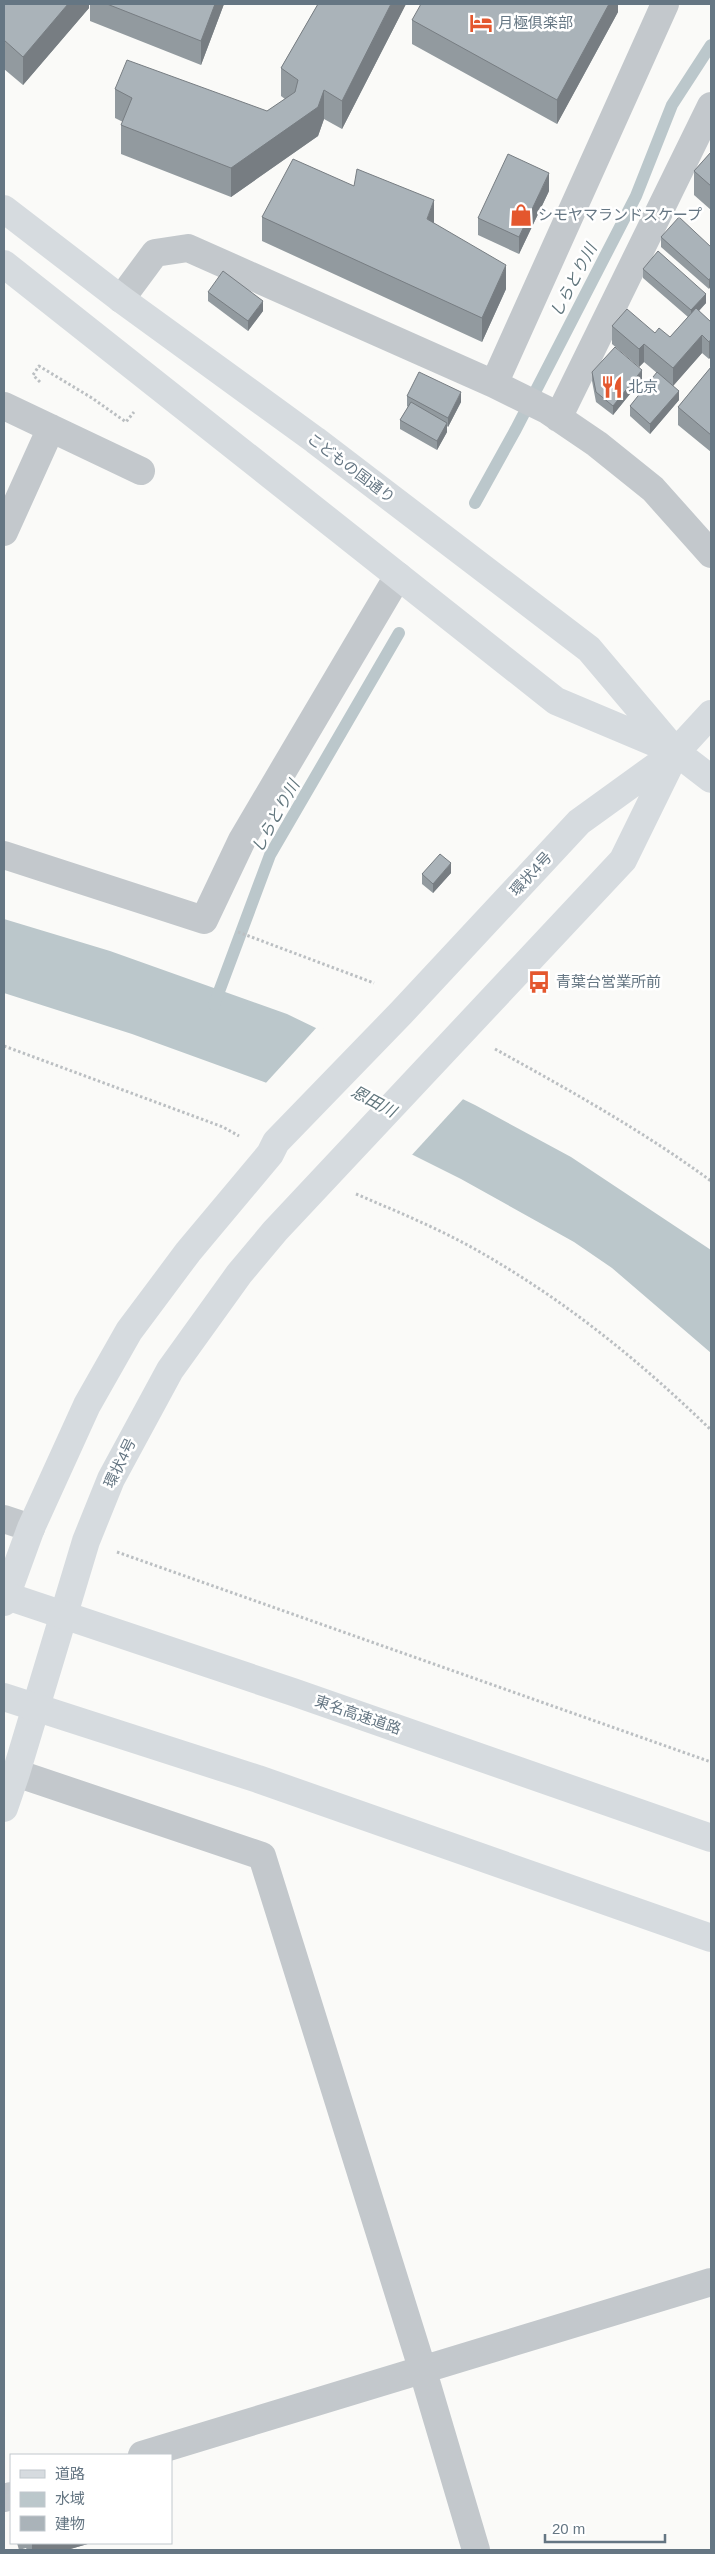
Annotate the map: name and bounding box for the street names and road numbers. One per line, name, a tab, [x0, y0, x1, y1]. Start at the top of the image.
street label: こどもの国通り	[304, 429, 398, 506]
street label: 環状4号	[506, 848, 555, 899]
street label: 環状4号	[100, 1435, 139, 1490]
street label: 東名高速道路	[313, 1692, 403, 1737]

